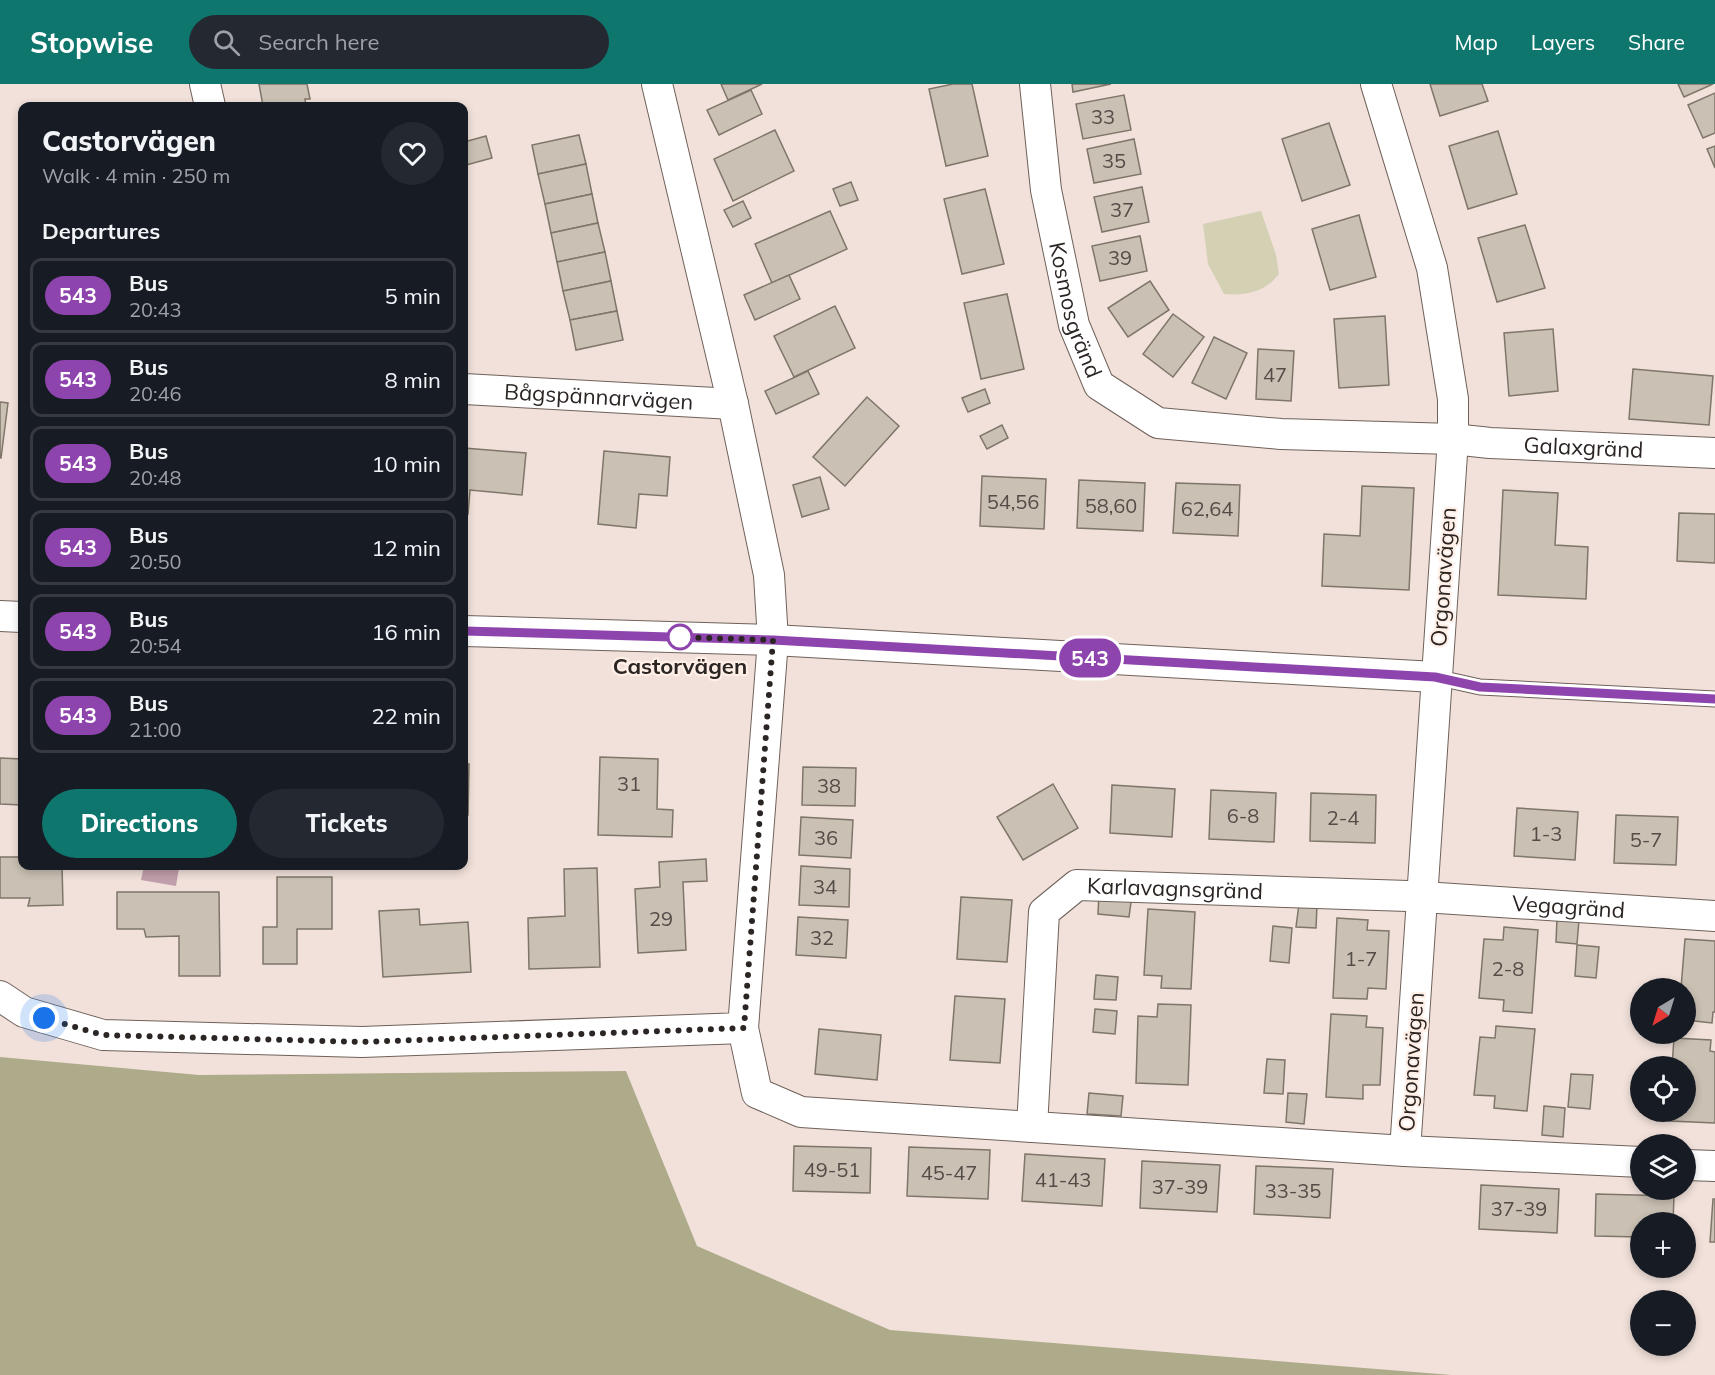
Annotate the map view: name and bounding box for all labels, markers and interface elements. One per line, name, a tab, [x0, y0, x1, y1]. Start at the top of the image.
search box	[189, 15, 609, 69]
text: Stopwise	[30, 25, 153, 60]
icon: search	[210, 26, 243, 59]
text: Search here	[258, 28, 379, 56]
text: Map	[1455, 29, 1498, 55]
text: Layers	[1531, 29, 1595, 55]
text: Share	[1628, 29, 1685, 55]
house number: 33	[1091, 104, 1115, 129]
button: heart	[381, 122, 444, 185]
text: Castorvägen	[42, 123, 216, 158]
house number: 35	[1102, 148, 1126, 173]
text: Walk · 4 min · 250 m	[42, 163, 230, 188]
house number: 37	[1110, 197, 1134, 222]
text: Departures	[42, 217, 160, 245]
street label: Kosmosgränd	[1043, 239, 1108, 382]
house number: 39	[1108, 245, 1132, 270]
text: Bus	[129, 269, 168, 297]
text: 543	[59, 282, 97, 308]
text: 5 min	[385, 282, 441, 310]
text: 20:43	[129, 297, 182, 322]
text: Bus	[129, 353, 168, 381]
house number: 47	[1263, 362, 1287, 387]
text: 543	[59, 366, 97, 392]
text: 8 min	[385, 366, 441, 394]
street label: Bågspännarvägen	[503, 377, 694, 416]
text: 20:46	[129, 381, 182, 406]
street label: Galaxgränd	[1523, 431, 1644, 464]
text: Bus	[129, 437, 168, 465]
text: 543	[59, 450, 97, 476]
text: 10 min	[371, 450, 441, 478]
text: 20:48	[129, 465, 182, 490]
house number: 54,56	[987, 489, 1039, 514]
house number: 58,60	[1085, 493, 1137, 518]
house number: 62,64	[1181, 496, 1233, 521]
street label: Orgonavägen	[1424, 506, 1462, 648]
text: Bus	[129, 521, 168, 549]
text: 543	[59, 534, 97, 560]
text: 12 min	[371, 534, 441, 562]
text: 20:50	[129, 549, 182, 574]
text: Bus	[129, 605, 168, 633]
text: 543	[59, 618, 97, 644]
text: 16 min	[371, 618, 441, 646]
marker: Castorvägen	[667, 624, 693, 650]
text: 20:54	[129, 633, 182, 658]
line badge: 543	[1056, 638, 1124, 678]
text: 543	[1071, 645, 1109, 671]
place label: Castorvägen	[613, 652, 747, 680]
text: Bus	[129, 689, 168, 717]
text: 543	[59, 702, 97, 728]
text: 22 min	[371, 702, 441, 730]
text: 21:00	[129, 717, 182, 742]
house number: 31	[617, 771, 641, 796]
house number: 38	[817, 773, 841, 798]
button: Directions	[42, 789, 237, 858]
button: Tickets	[249, 789, 444, 858]
house number: 6-8	[1227, 803, 1259, 828]
house number: 2-4	[1327, 805, 1359, 830]
house number: 1-3	[1530, 821, 1562, 846]
house number: 36	[814, 825, 838, 850]
house number: 5-7	[1630, 827, 1662, 852]
street label: Karlavagnsgränd	[1087, 871, 1263, 905]
house number: 34	[813, 874, 837, 899]
street label: Vegagränd	[1511, 889, 1626, 924]
house number: 29	[649, 906, 673, 931]
house number: 32	[810, 925, 834, 950]
house number: 1-7	[1345, 946, 1377, 971]
house number: 2-8	[1492, 956, 1524, 981]
north arrow	[1630, 978, 1696, 1044]
map controls	[1630, 978, 1696, 1356]
street label: Orgonavägen	[1392, 991, 1430, 1133]
your location	[29, 1003, 59, 1033]
button: locate	[1630, 1056, 1696, 1122]
button: layers	[1630, 1134, 1696, 1200]
house number: 49-51	[804, 1157, 860, 1182]
house number: 45-47	[921, 1160, 977, 1185]
house number: 41-43	[1035, 1167, 1091, 1192]
house number: 37-39	[1152, 1174, 1208, 1199]
house number: 33-35	[1265, 1178, 1321, 1203]
house number: 37-39	[1491, 1196, 1547, 1221]
button: +	[1630, 1212, 1696, 1278]
button: −	[1630, 1290, 1696, 1356]

